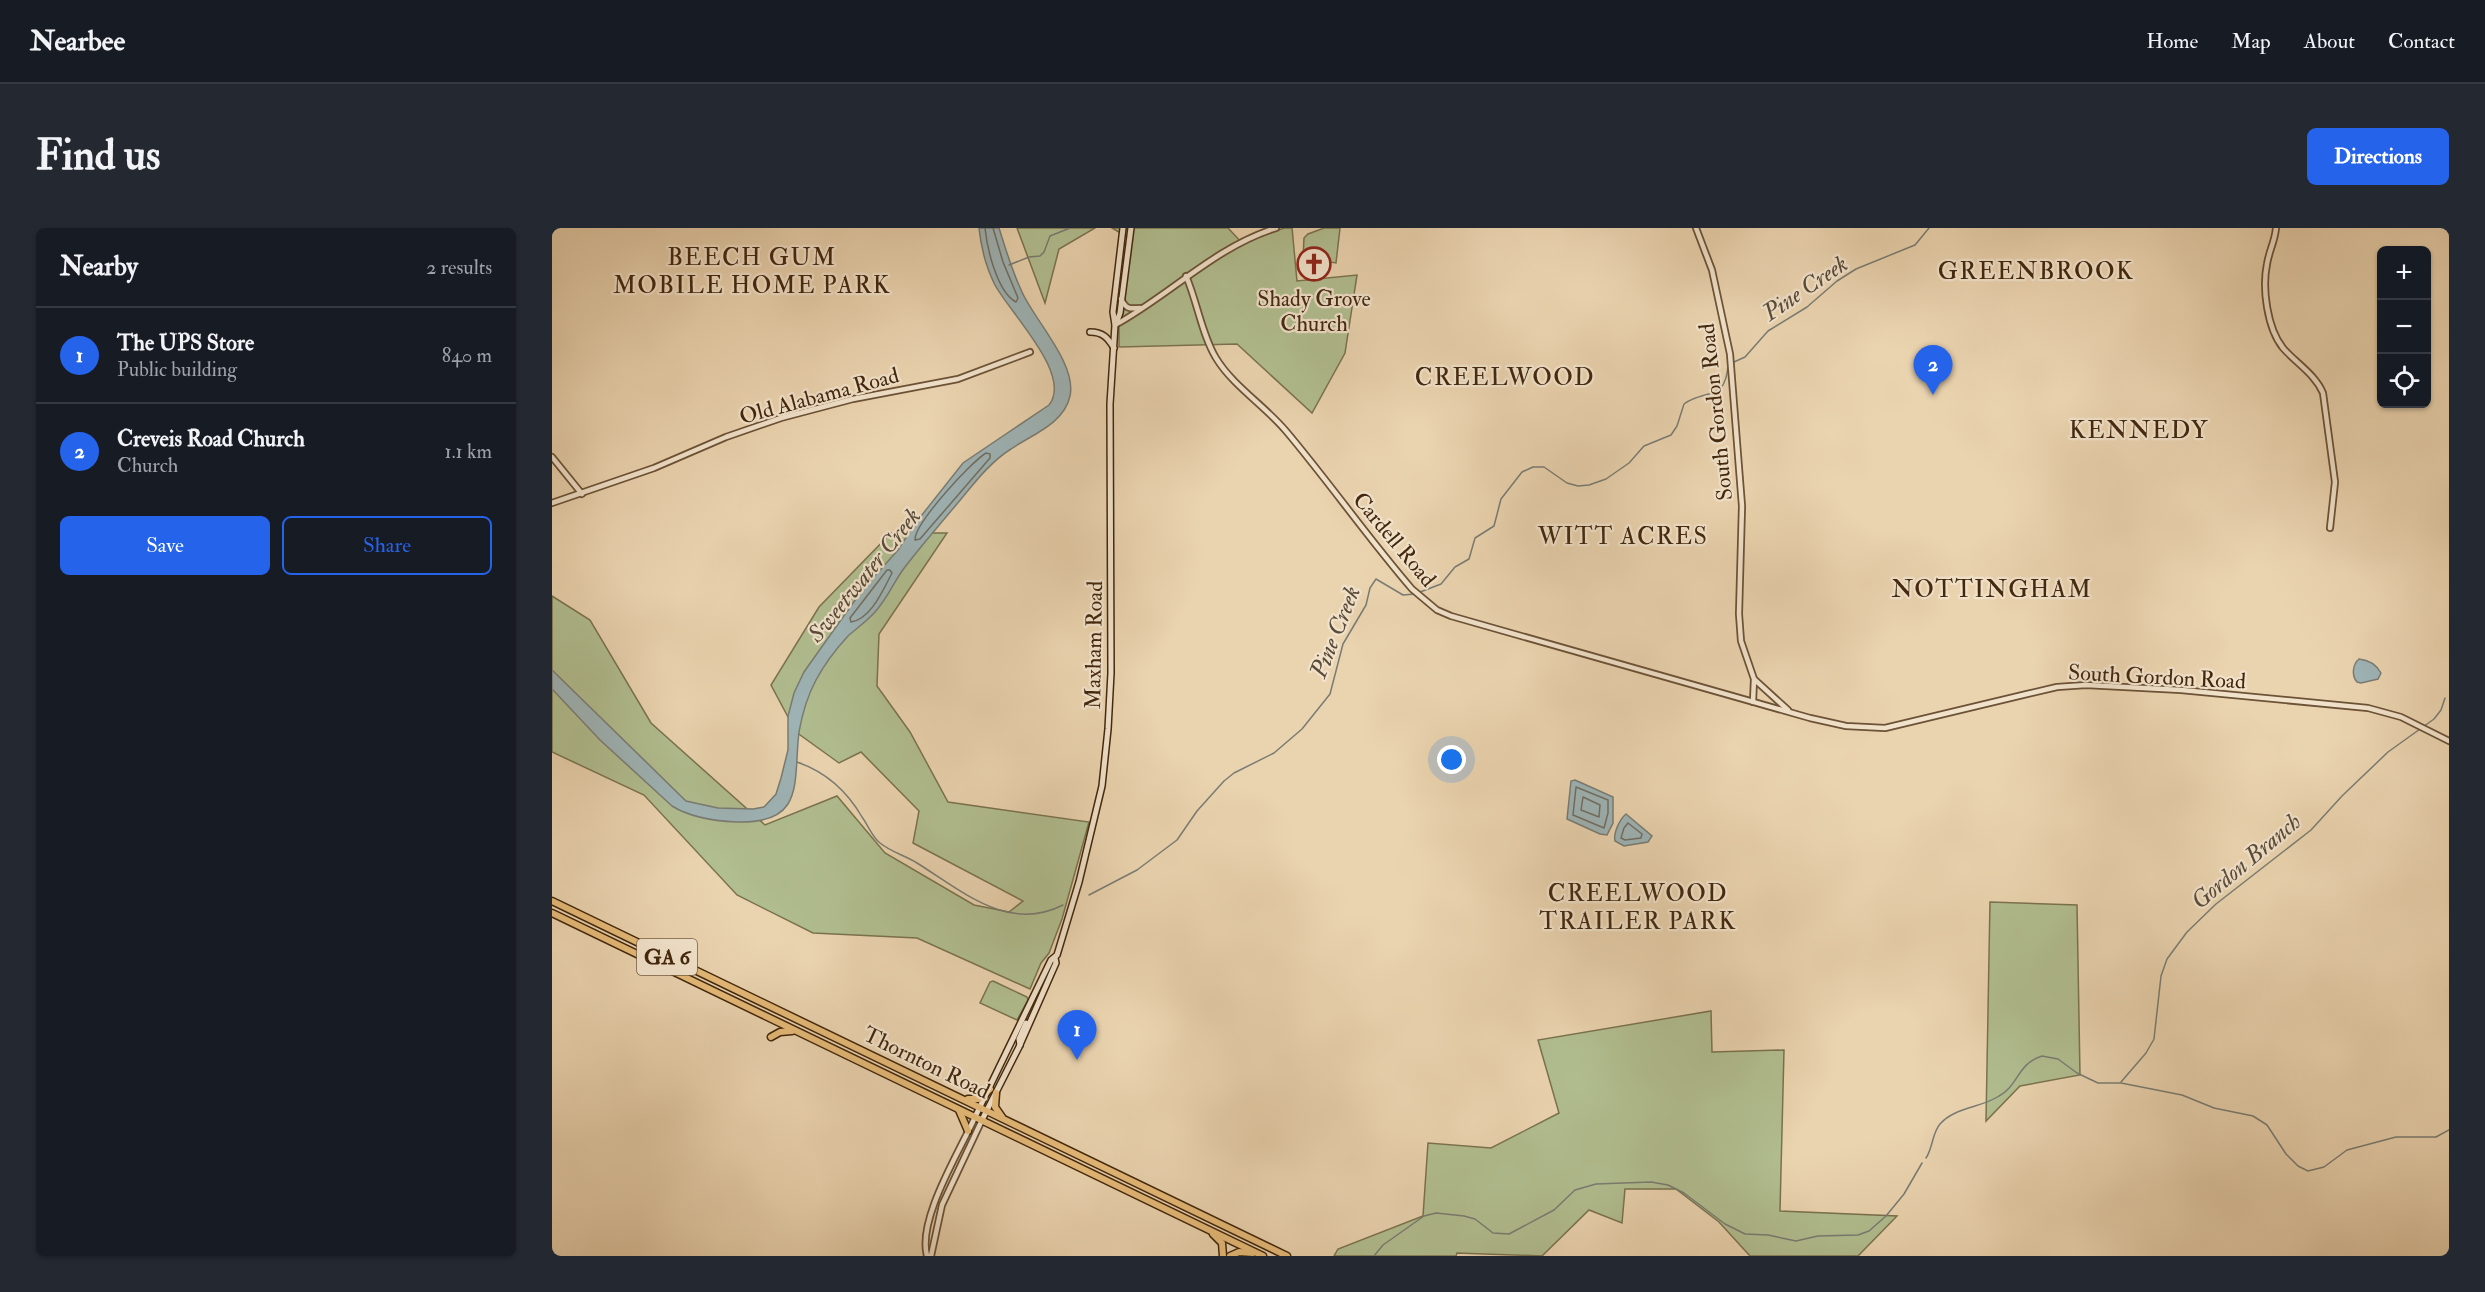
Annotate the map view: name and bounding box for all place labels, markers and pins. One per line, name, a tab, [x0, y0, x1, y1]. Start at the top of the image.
church icon: Shady Grove Church	[1296, 246, 1332, 282]
place label: Shady Grove Church	[1257, 285, 1371, 338]
pin: 2	[1914, 346, 1952, 395]
pin: 1	[1058, 1010, 1096, 1060]

